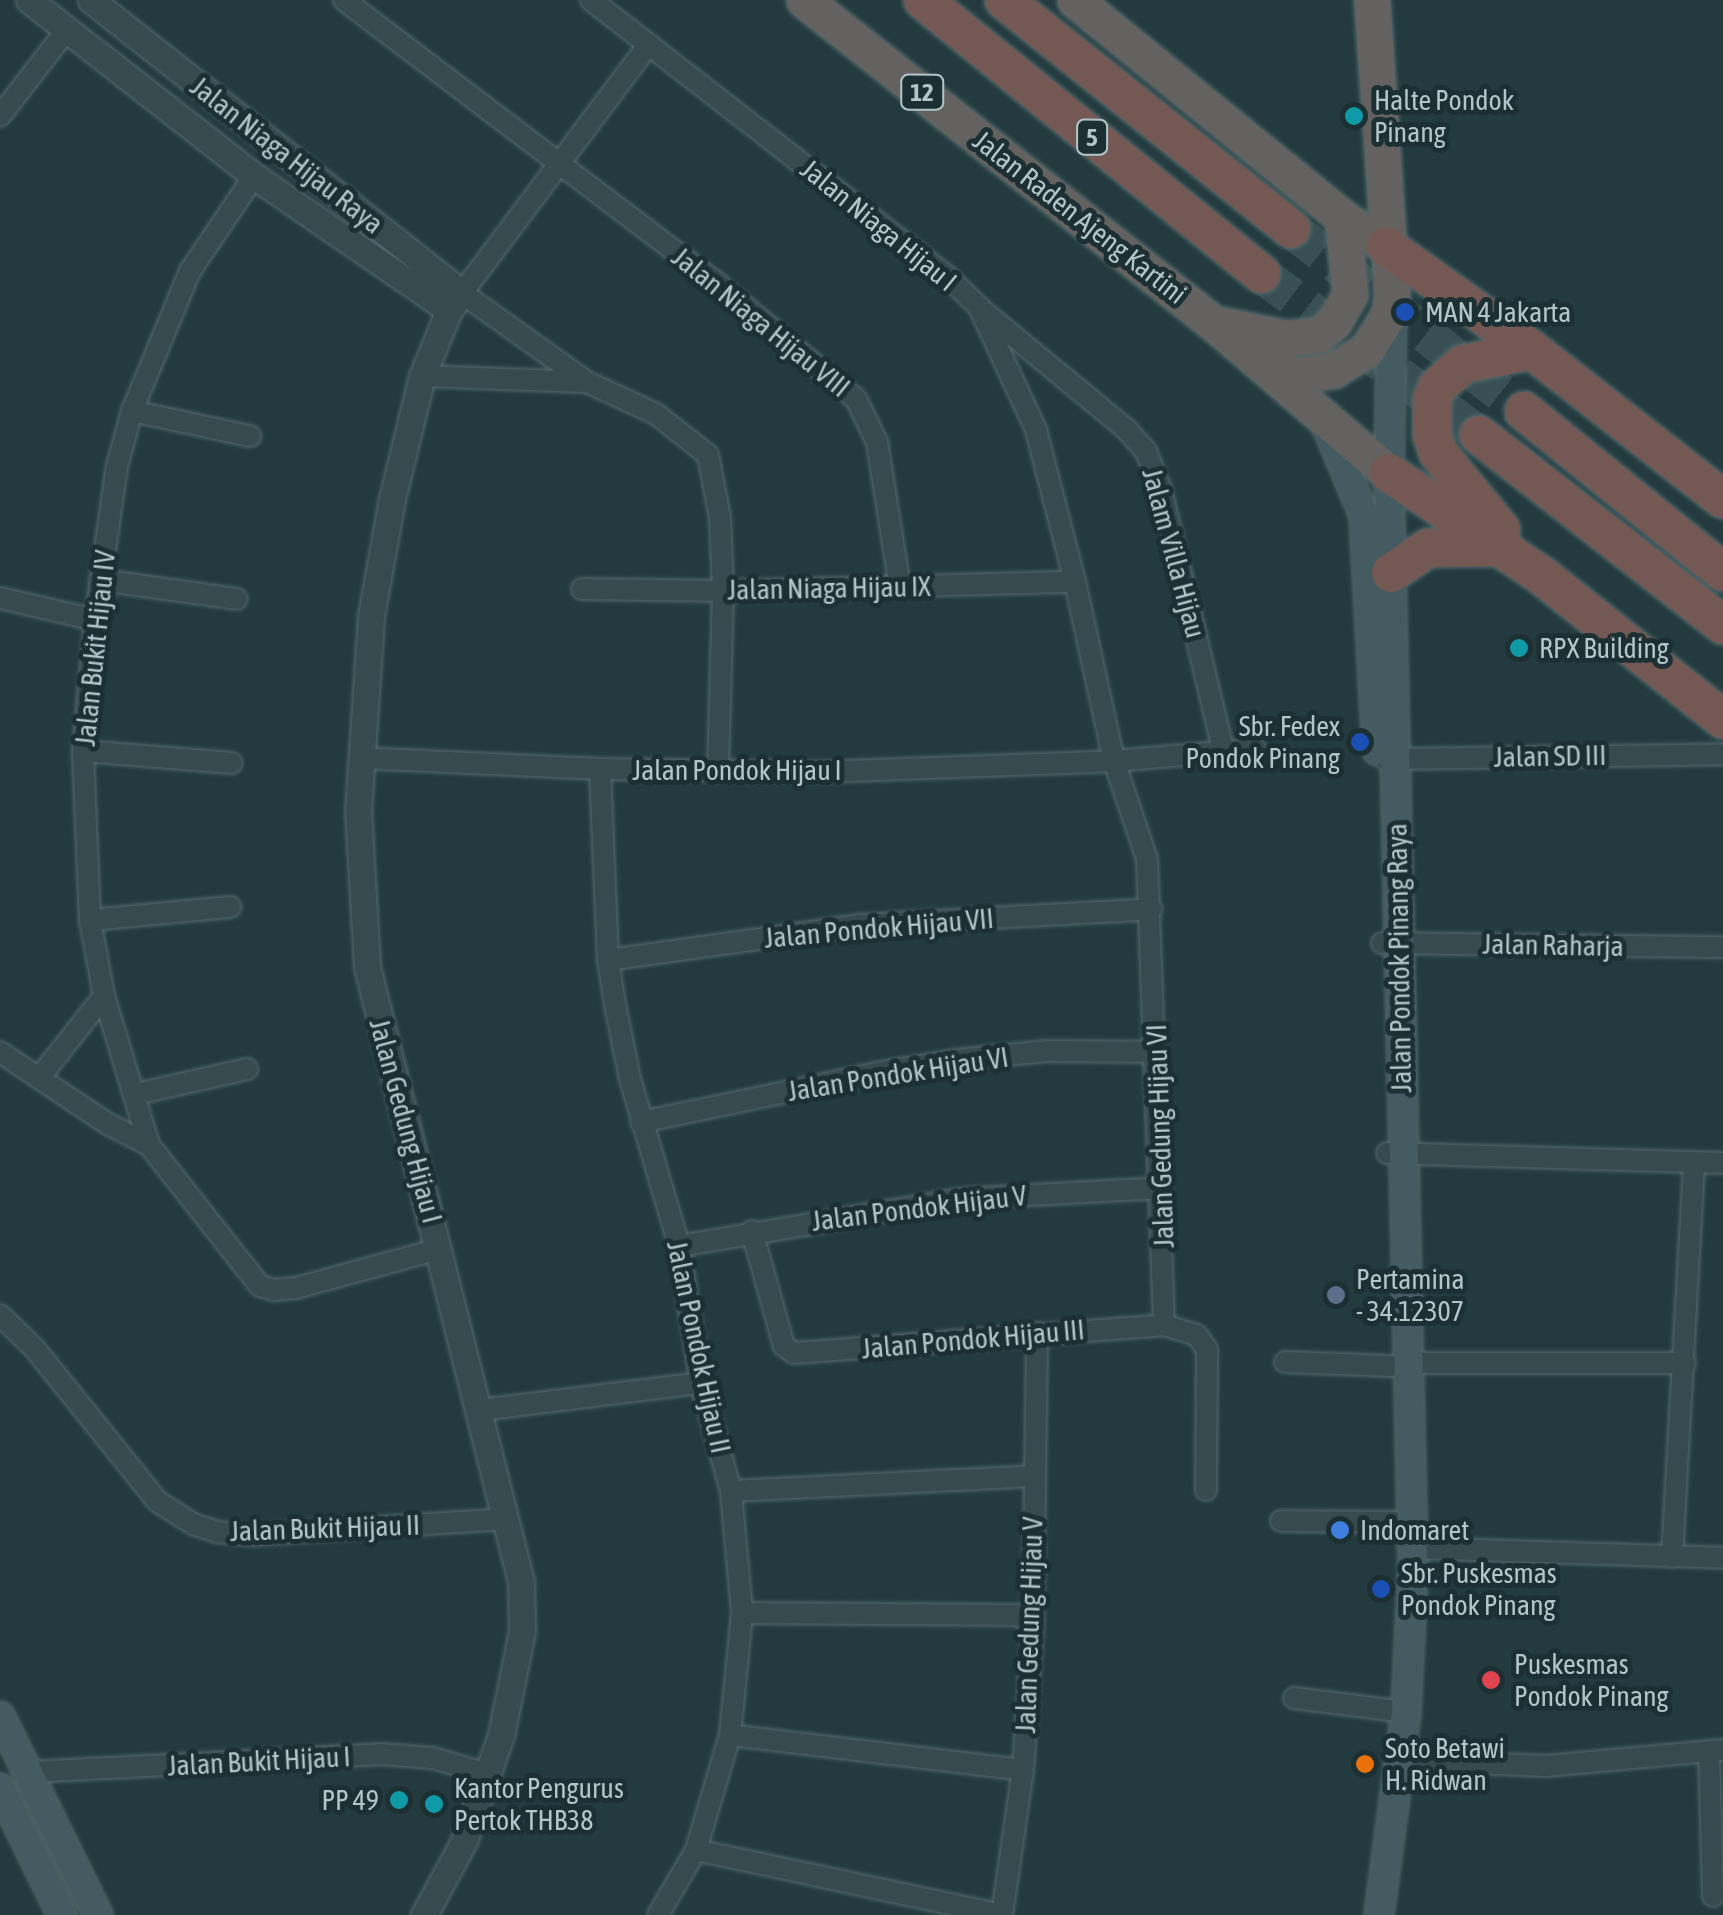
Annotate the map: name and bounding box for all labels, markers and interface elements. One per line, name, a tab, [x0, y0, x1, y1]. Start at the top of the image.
street label: Jalan Niaga Hijau Raya	[184, 69, 390, 241]
road number: 12	[900, 72, 944, 112]
place label: Halte Pondok Pinang	[1374, 83, 1514, 149]
marker: Halte Pondok Pinang	[1343, 105, 1365, 127]
road number: 5	[1074, 117, 1110, 157]
street label: Jalan Raden Ajeng Kartini	[967, 123, 1193, 311]
street label: Jalan Niaga Hijau I	[794, 152, 964, 298]
street label: Jalan Niaga Hijau VIII	[665, 240, 857, 404]
place label: MAN 4 Jakarta	[1425, 295, 1571, 329]
marker: MAN 4 Jakarta	[1394, 301, 1416, 323]
street label: Jalam Villa Hijau	[1135, 465, 1213, 641]
street label: Jalan Bukit Hijau IV	[68, 548, 122, 748]
street label: Jalan Niaga Hijau IX	[727, 569, 931, 607]
place label: RPX Building	[1539, 631, 1669, 665]
marker: RPX Building	[1508, 637, 1530, 659]
place label: Sbr. Fedex Pondok Pinang	[1185, 709, 1340, 775]
marker: Sbr. Fedex Pondok Pinang	[1349, 731, 1371, 753]
street label: Jalan SD III	[1493, 738, 1607, 774]
street label: Jalan Pondok Hijau I	[632, 753, 842, 787]
street label: Jalan Pondok Pinang Raya	[1380, 823, 1418, 1093]
street label: Jalan Pondok Hijau VII	[763, 901, 995, 955]
street label: Jalan Raharja	[1482, 927, 1624, 963]
street label: Jalan Gedung Hijau I	[363, 1015, 449, 1227]
street label: Jalan Gedung Hijau VI	[1139, 1024, 1181, 1248]
street label: Jalan Pondok Hijau VI	[785, 1040, 1011, 1108]
street label: Jalan Pondok Hijau V	[810, 1178, 1028, 1238]
street label: Jalan Pondok Hijau II	[660, 1238, 738, 1456]
place label: Pertamina - 34.12307	[1356, 1262, 1464, 1328]
marker: Pertamina - 34.12307	[1325, 1284, 1347, 1306]
street label: Jalan Pondok Hijau III	[860, 1313, 1086, 1365]
street label: Jalan Bukit Hijau II	[229, 1508, 421, 1548]
place label: Indomaret	[1360, 1513, 1469, 1547]
street label: Jalan Gedung Hijau V	[1008, 1516, 1050, 1734]
marker: Indomaret	[1329, 1519, 1351, 1541]
place label: Sbr. Puskesmas Pondok Pinang	[1401, 1556, 1557, 1622]
marker: Sbr. Puskesmas Pondok Pinang	[1370, 1578, 1392, 1600]
place label: Puskesmas Pondok Pinang	[1514, 1647, 1669, 1713]
marker: Puskesmas Pondok Pinang	[1478, 1667, 1504, 1693]
place label: Soto Betawi H. Ridwan	[1385, 1731, 1505, 1797]
street label: Jalan Bukit Hijau I	[167, 1739, 351, 1783]
marker: Soto Betawi H. Ridwan	[1354, 1753, 1376, 1775]
place label: Kantor Pengurus Pertok THB38	[454, 1771, 624, 1837]
place label: PP 49	[321, 1783, 379, 1817]
marker: PP 49	[388, 1789, 410, 1811]
marker: Kantor Pengurus Pertok THB38	[423, 1793, 445, 1815]

